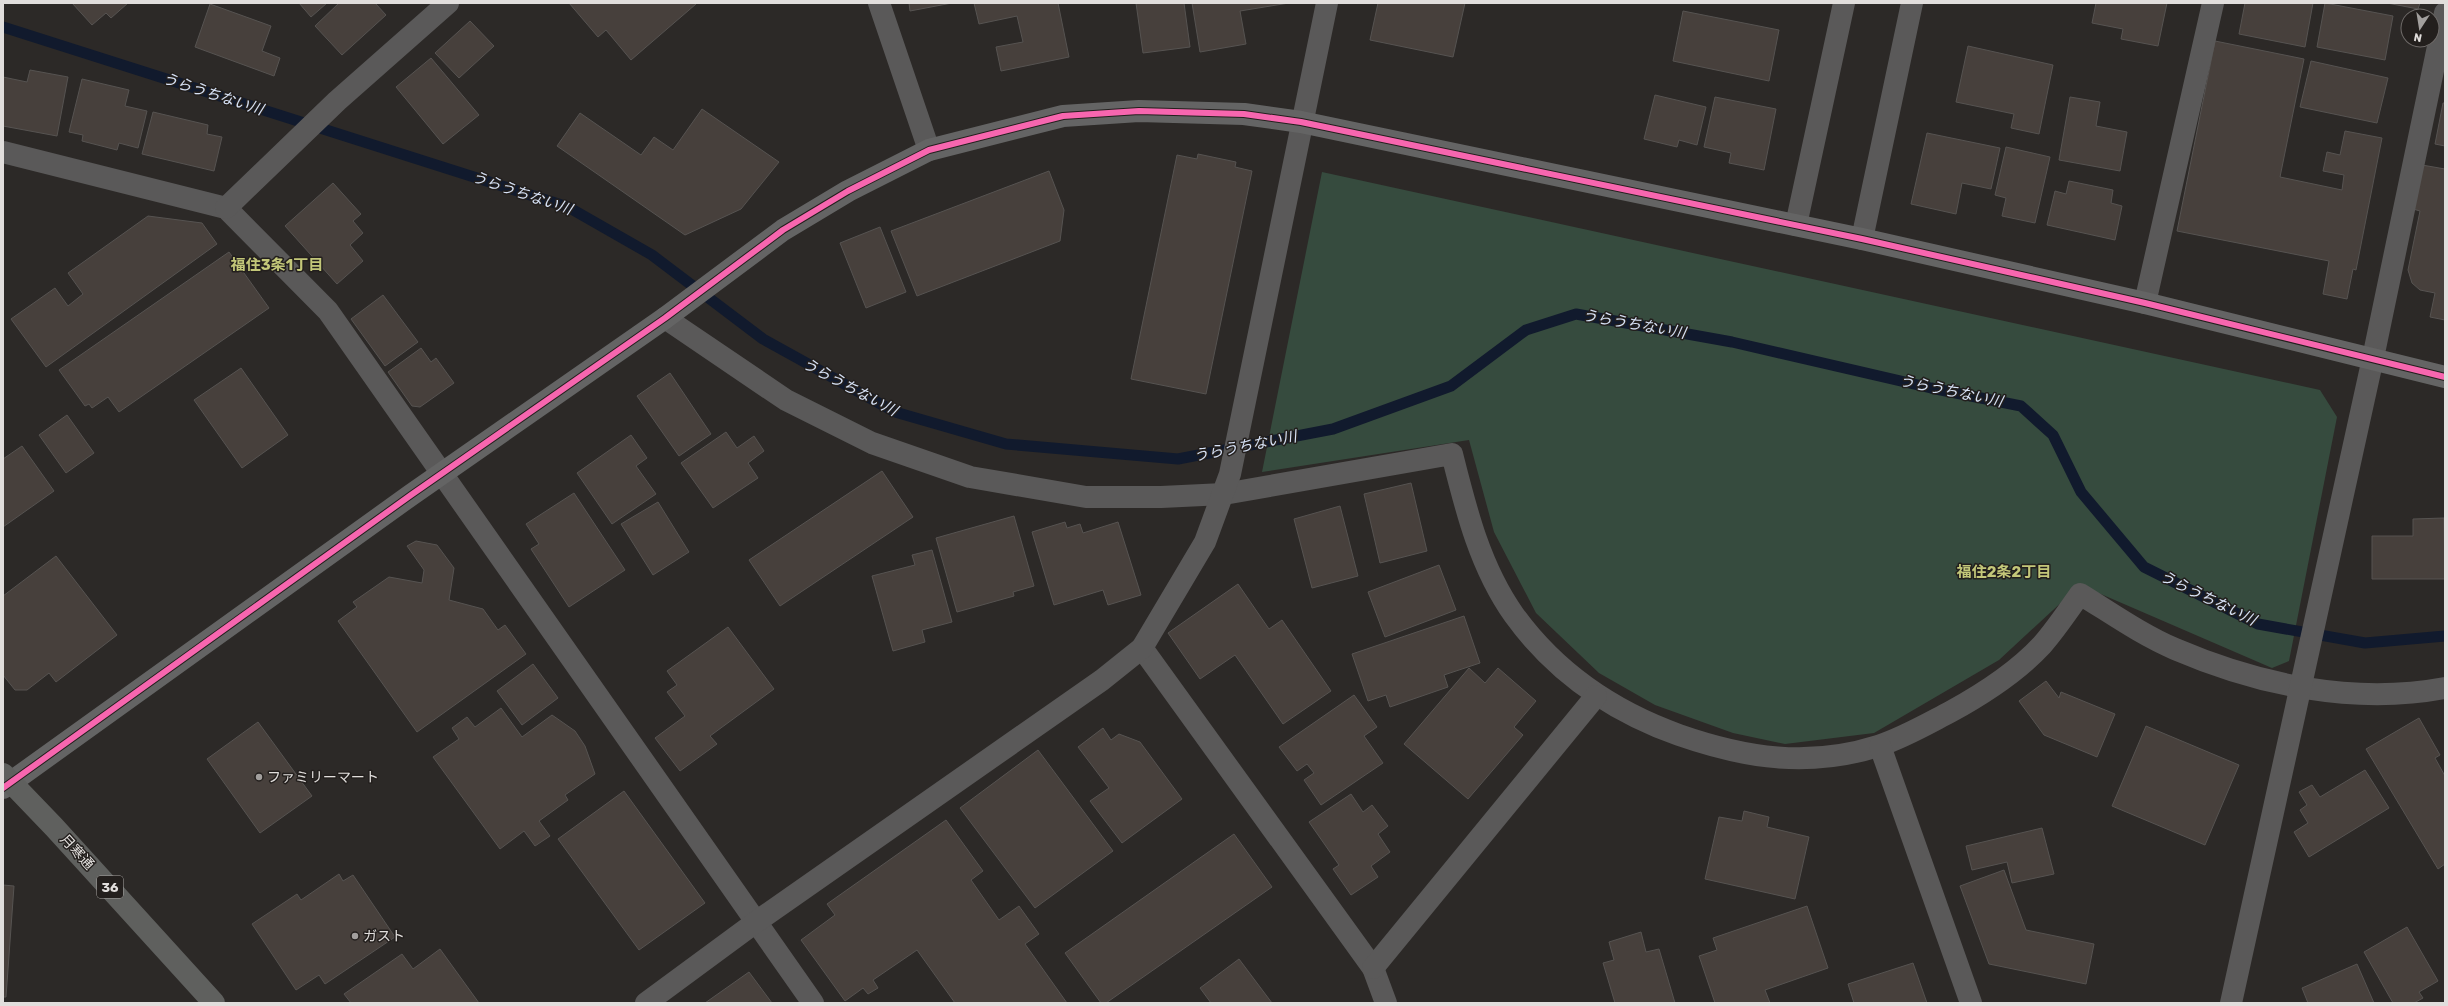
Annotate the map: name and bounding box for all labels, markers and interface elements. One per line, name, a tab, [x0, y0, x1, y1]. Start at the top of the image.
north arrow	[2400, 8, 2440, 48]
text: N	[2413, 30, 2423, 44]
water label: うらうちない川	[160, 69, 268, 119]
water label: うらうちない川	[469, 167, 576, 219]
district label: 福住3条1丁目	[230, 256, 323, 274]
water label: うらうちない川	[1581, 306, 1689, 342]
water label: うらうちない川	[799, 354, 902, 421]
water label: うらうちない川	[1898, 371, 2006, 411]
water label: うらうちない川	[1192, 427, 1300, 465]
district label: 福住2条2丁目	[1956, 563, 2051, 581]
water label: うらうちない川	[2157, 567, 2261, 630]
place label: ファミリーマート	[267, 769, 379, 786]
marker: ファミリーマート	[254, 772, 264, 782]
street label: 月寒通	[56, 831, 98, 873]
road number: 36	[97, 876, 123, 898]
place label: ガスト	[363, 928, 405, 945]
marker: ガスト	[350, 931, 360, 941]

